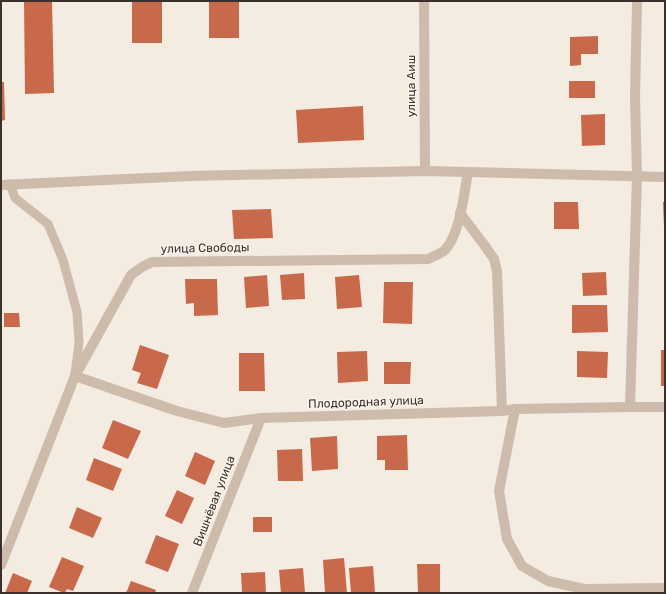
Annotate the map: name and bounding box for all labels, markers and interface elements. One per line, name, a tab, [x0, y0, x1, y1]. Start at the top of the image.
street label: улица Аиш	[404, 55, 418, 117]
street label: улица Свободы	[161, 240, 249, 256]
street label: Плодородная улица	[308, 393, 424, 411]
street label: Вишнёвая улица	[190, 454, 238, 548]

